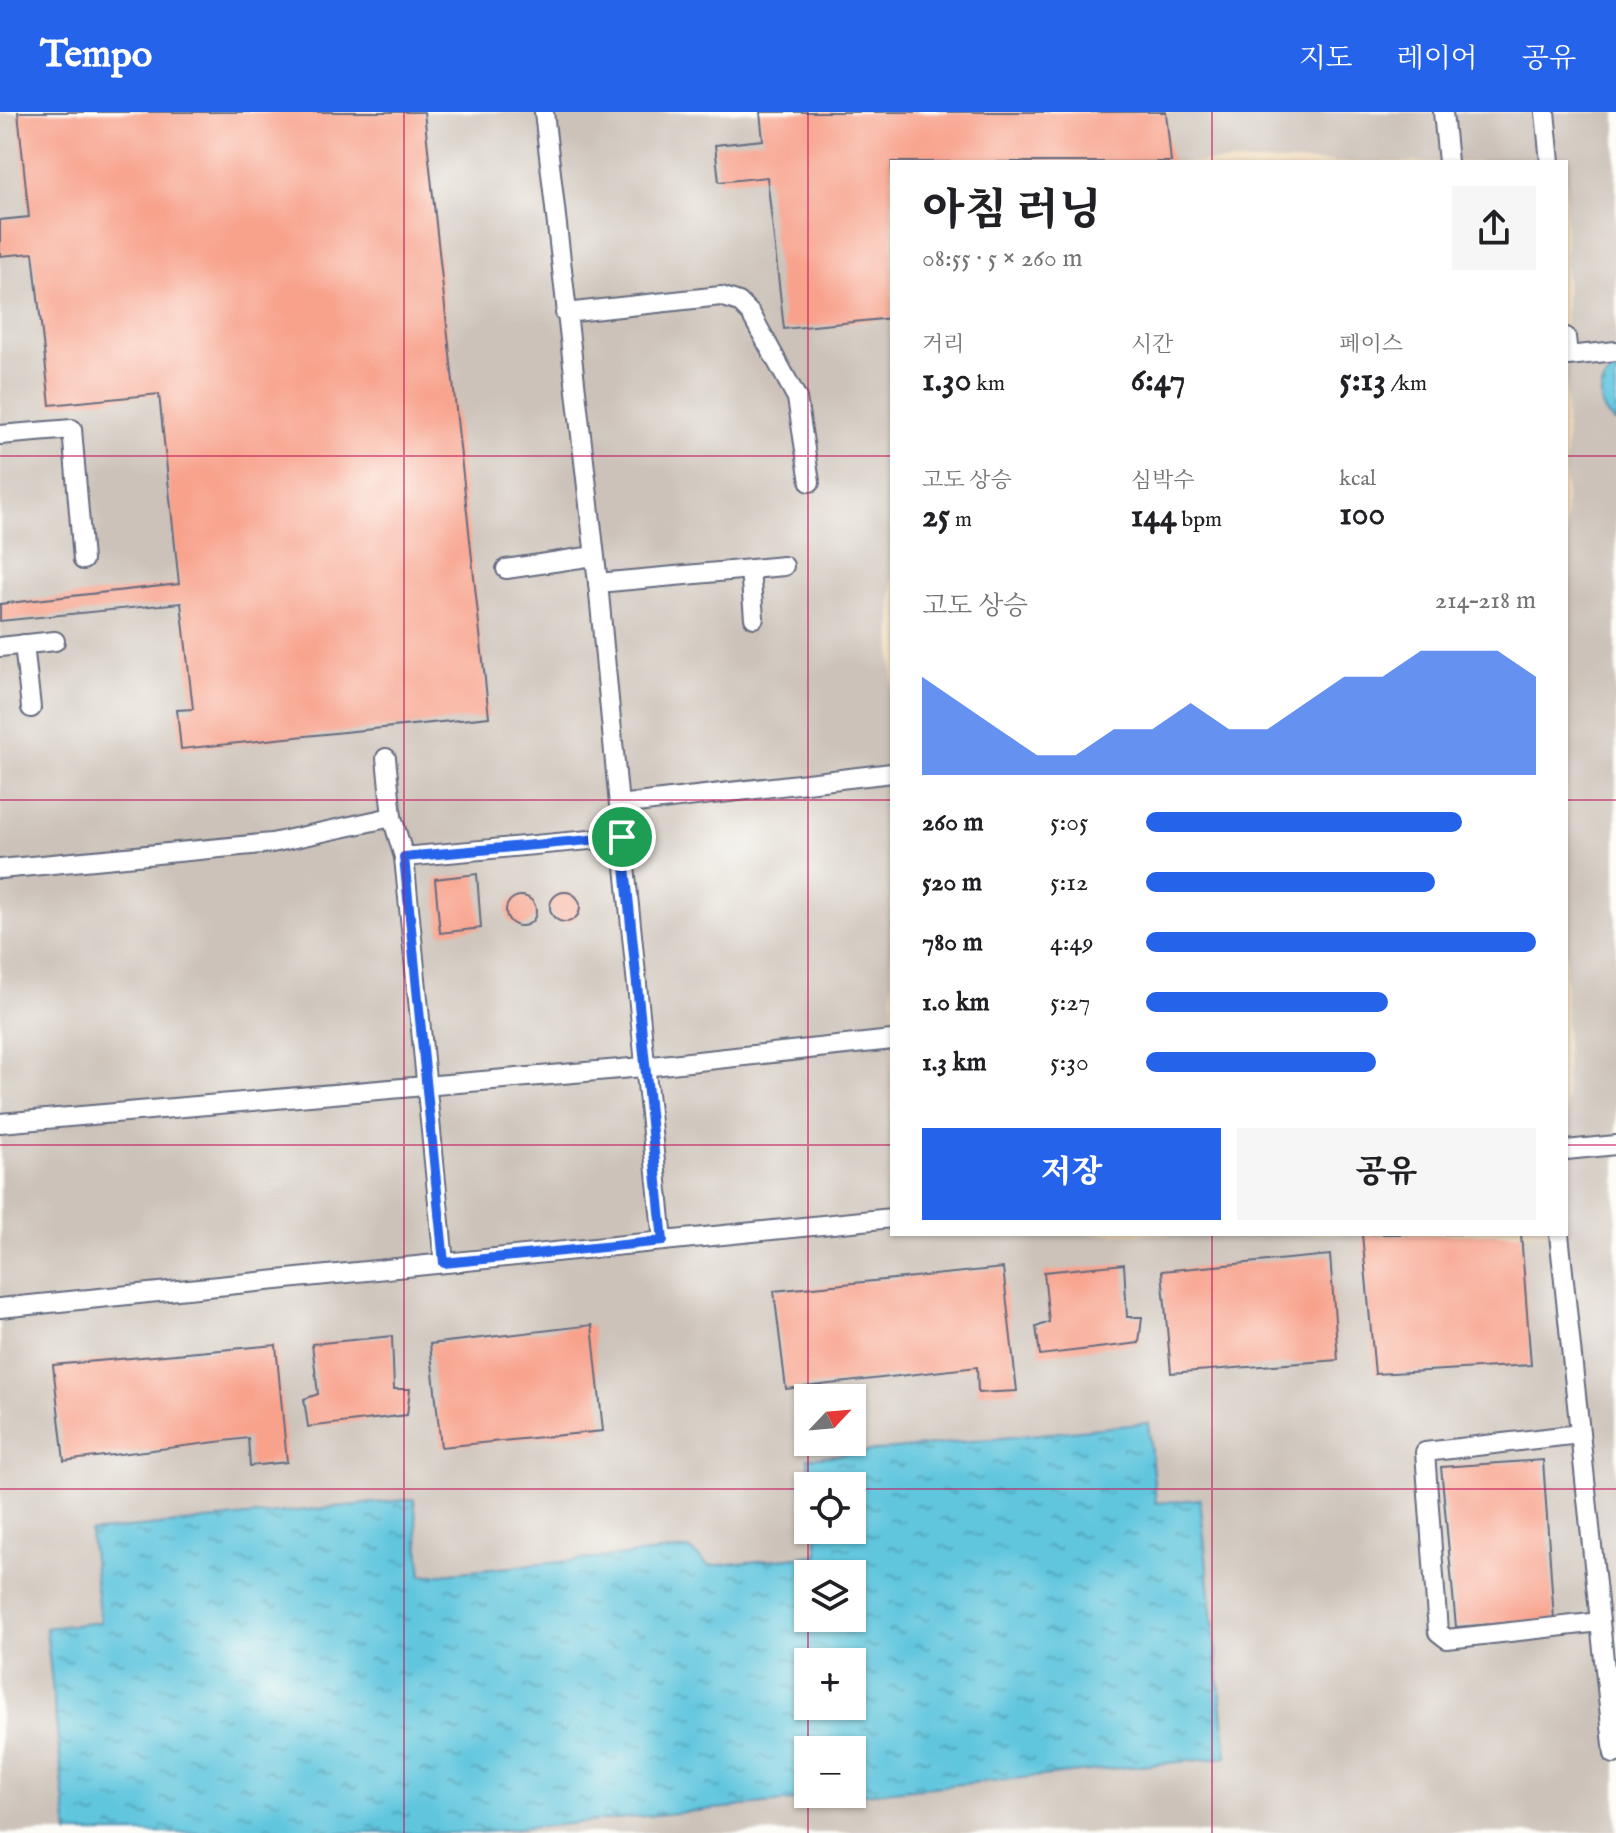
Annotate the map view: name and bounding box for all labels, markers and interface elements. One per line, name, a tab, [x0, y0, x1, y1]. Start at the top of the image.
text: Tempo	[40, 32, 152, 80]
text: 지도	[1299, 42, 1353, 77]
text: 레이어	[1397, 42, 1478, 77]
text: 공유	[1522, 42, 1576, 77]
text: 아침 러닝	[922, 184, 1102, 240]
button: share	[1452, 186, 1536, 270]
text: 08:55 · 5 × 260 m	[922, 242, 1083, 275]
text: 거리	[922, 331, 965, 359]
text: 시간	[1131, 331, 1173, 359]
text: 페이스	[1339, 331, 1403, 359]
text: 1.30	[922, 359, 971, 402]
text: 6:47	[1131, 359, 1186, 402]
text: 5:13	[1339, 359, 1386, 402]
text: km	[971, 370, 1005, 398]
text: /km	[1386, 370, 1427, 398]
text: kcal	[1339, 465, 1376, 493]
text: 고도 상승	[922, 467, 1012, 495]
text: 심박수	[1131, 467, 1194, 495]
text: 100	[1339, 493, 1385, 536]
text: 25	[922, 495, 950, 538]
text: 144	[1131, 495, 1177, 538]
text: m	[950, 506, 972, 534]
text: bpm	[1177, 506, 1222, 534]
text: 214–218 m	[1435, 584, 1536, 617]
text: 고도 상승	[922, 590, 1028, 623]
pin	[588, 803, 656, 871]
text: 260 m	[922, 806, 984, 839]
text: 5:05	[1050, 806, 1088, 839]
icon: arrive	[600, 815, 644, 859]
text: 520 m	[922, 866, 982, 899]
text: 5:12	[1050, 866, 1088, 899]
text: 780 m	[922, 926, 983, 959]
text: 4:49	[1050, 926, 1094, 959]
text: 1.0 km	[922, 986, 990, 1019]
text: 5:27	[1050, 986, 1090, 1019]
text: 1.3 km	[922, 1046, 987, 1079]
text: 5:30	[1050, 1046, 1089, 1079]
button: 저장	[922, 1128, 1221, 1220]
button: 공유	[1237, 1128, 1536, 1220]
north arrow	[794, 1384, 866, 1456]
map controls	[794, 1384, 866, 1808]
button: locate	[794, 1472, 866, 1544]
button: layers	[794, 1560, 866, 1632]
button: +	[794, 1648, 866, 1720]
button: −	[794, 1736, 866, 1808]

